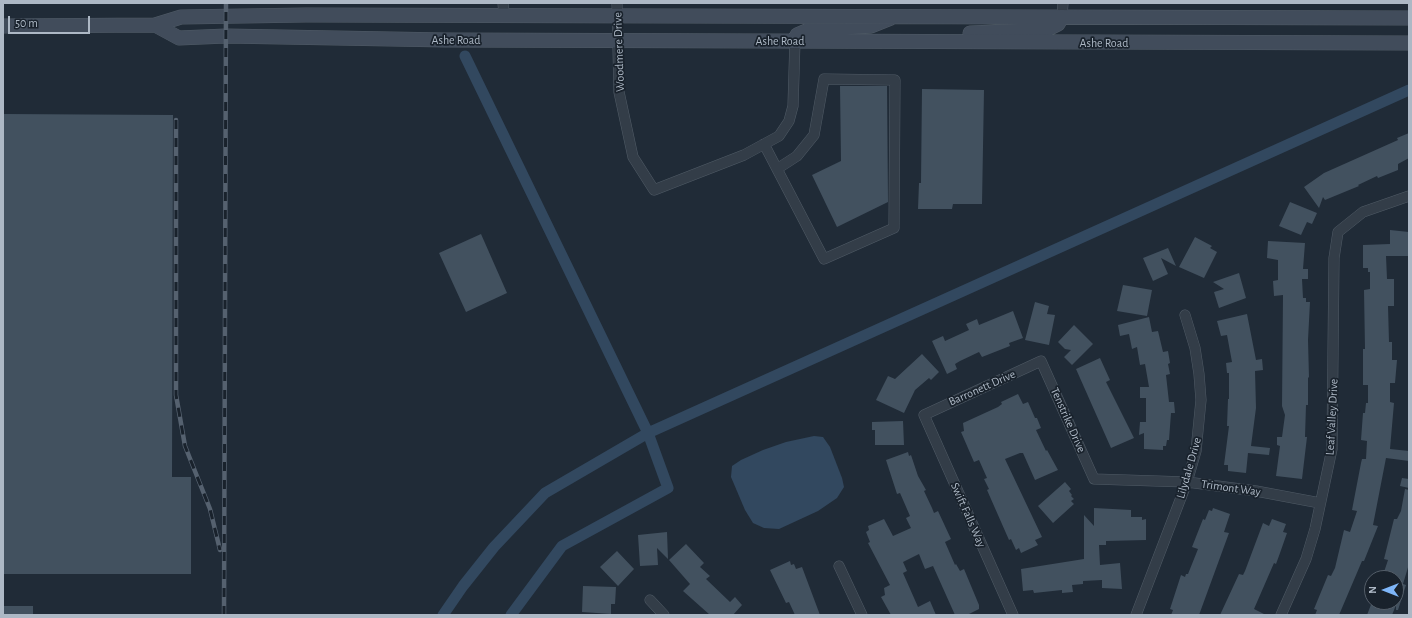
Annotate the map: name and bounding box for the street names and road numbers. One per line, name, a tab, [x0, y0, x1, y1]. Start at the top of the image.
street label: Woodmere Drive	[610, 12, 628, 92]
street label: Ashe Road	[432, 33, 480, 47]
street label: Ashe Road	[756, 34, 804, 48]
street label: Ashe Road	[1080, 36, 1128, 50]
street label: Barronett Drive	[946, 367, 1018, 409]
street label: Leaf Valley Drive	[1323, 378, 1341, 456]
street label: Tenstrike Drive	[1047, 385, 1089, 455]
street label: Lilydale Drive	[1173, 436, 1205, 500]
street label: Trimont Way	[1200, 477, 1262, 499]
street label: Swift Falls Way	[947, 480, 989, 550]

